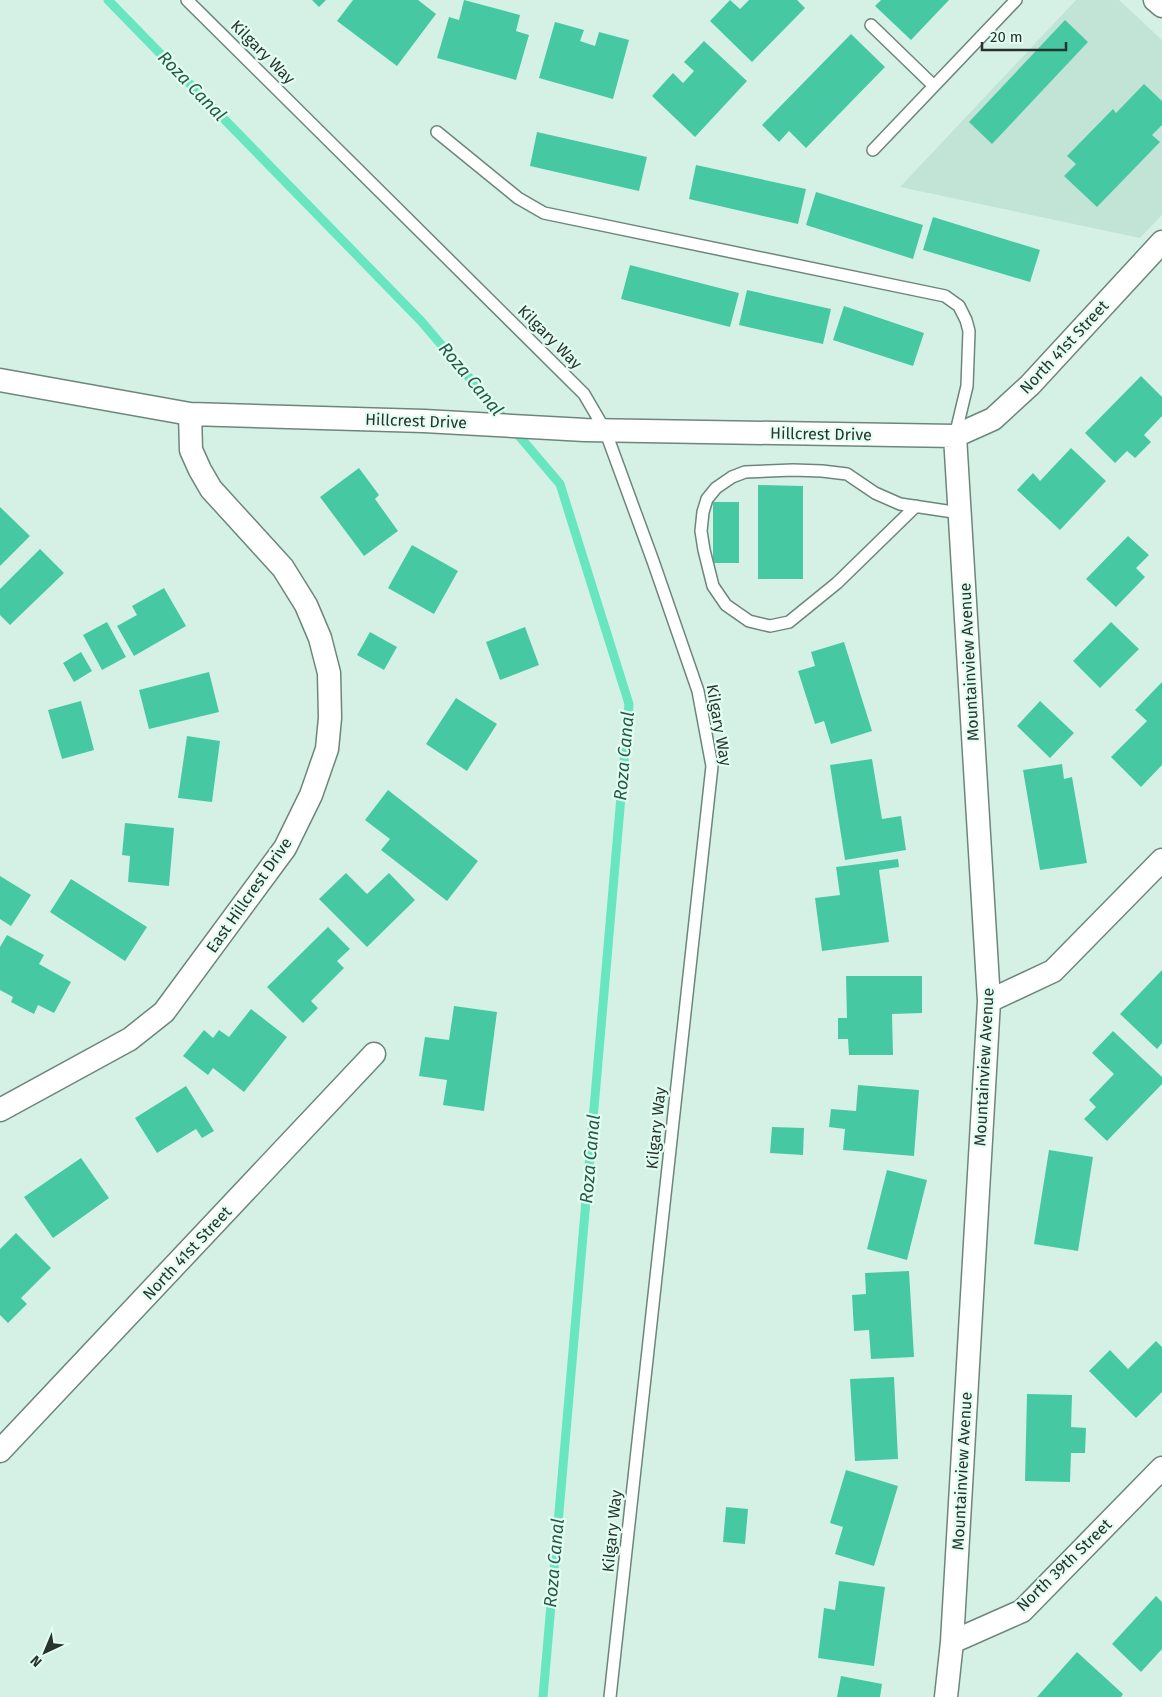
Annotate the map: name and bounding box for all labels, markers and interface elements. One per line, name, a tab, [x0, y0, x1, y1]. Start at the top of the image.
street label: Kilgary Way	[227, 16, 299, 88]
scale bar	[982, 20, 1066, 52]
text: 20 m	[990, 28, 1023, 46]
water label: Roza Canal	[153, 46, 231, 126]
street label: North 41st Street	[1016, 296, 1112, 398]
street label: Kilgary Way	[514, 301, 586, 373]
water label: Roza Canal	[434, 338, 508, 420]
street label: Hillcrest Drive	[365, 410, 467, 432]
street label: Hillcrest Drive	[770, 424, 872, 444]
street label: Mountainview Avenue	[955, 582, 983, 742]
street label: Kilgary Way	[702, 683, 736, 767]
water label: Roza Canal	[609, 711, 639, 801]
street label: East Hillcrest Drive	[202, 834, 296, 956]
street label: Mountainview Avenue	[970, 987, 998, 1147]
street label: Kilgary Way	[642, 1086, 670, 1170]
water label: Roza Canal	[575, 1114, 605, 1204]
street label: North 41st Street	[139, 1202, 235, 1304]
street label: Mountainview Avenue	[948, 1391, 976, 1551]
street label: Kilgary Way	[598, 1489, 626, 1573]
street label: North 39th Street	[1012, 1515, 1116, 1615]
water label: Roza Canal	[539, 1518, 569, 1608]
north arrow	[20, 1627, 70, 1677]
text: N	[27, 1652, 46, 1670]

